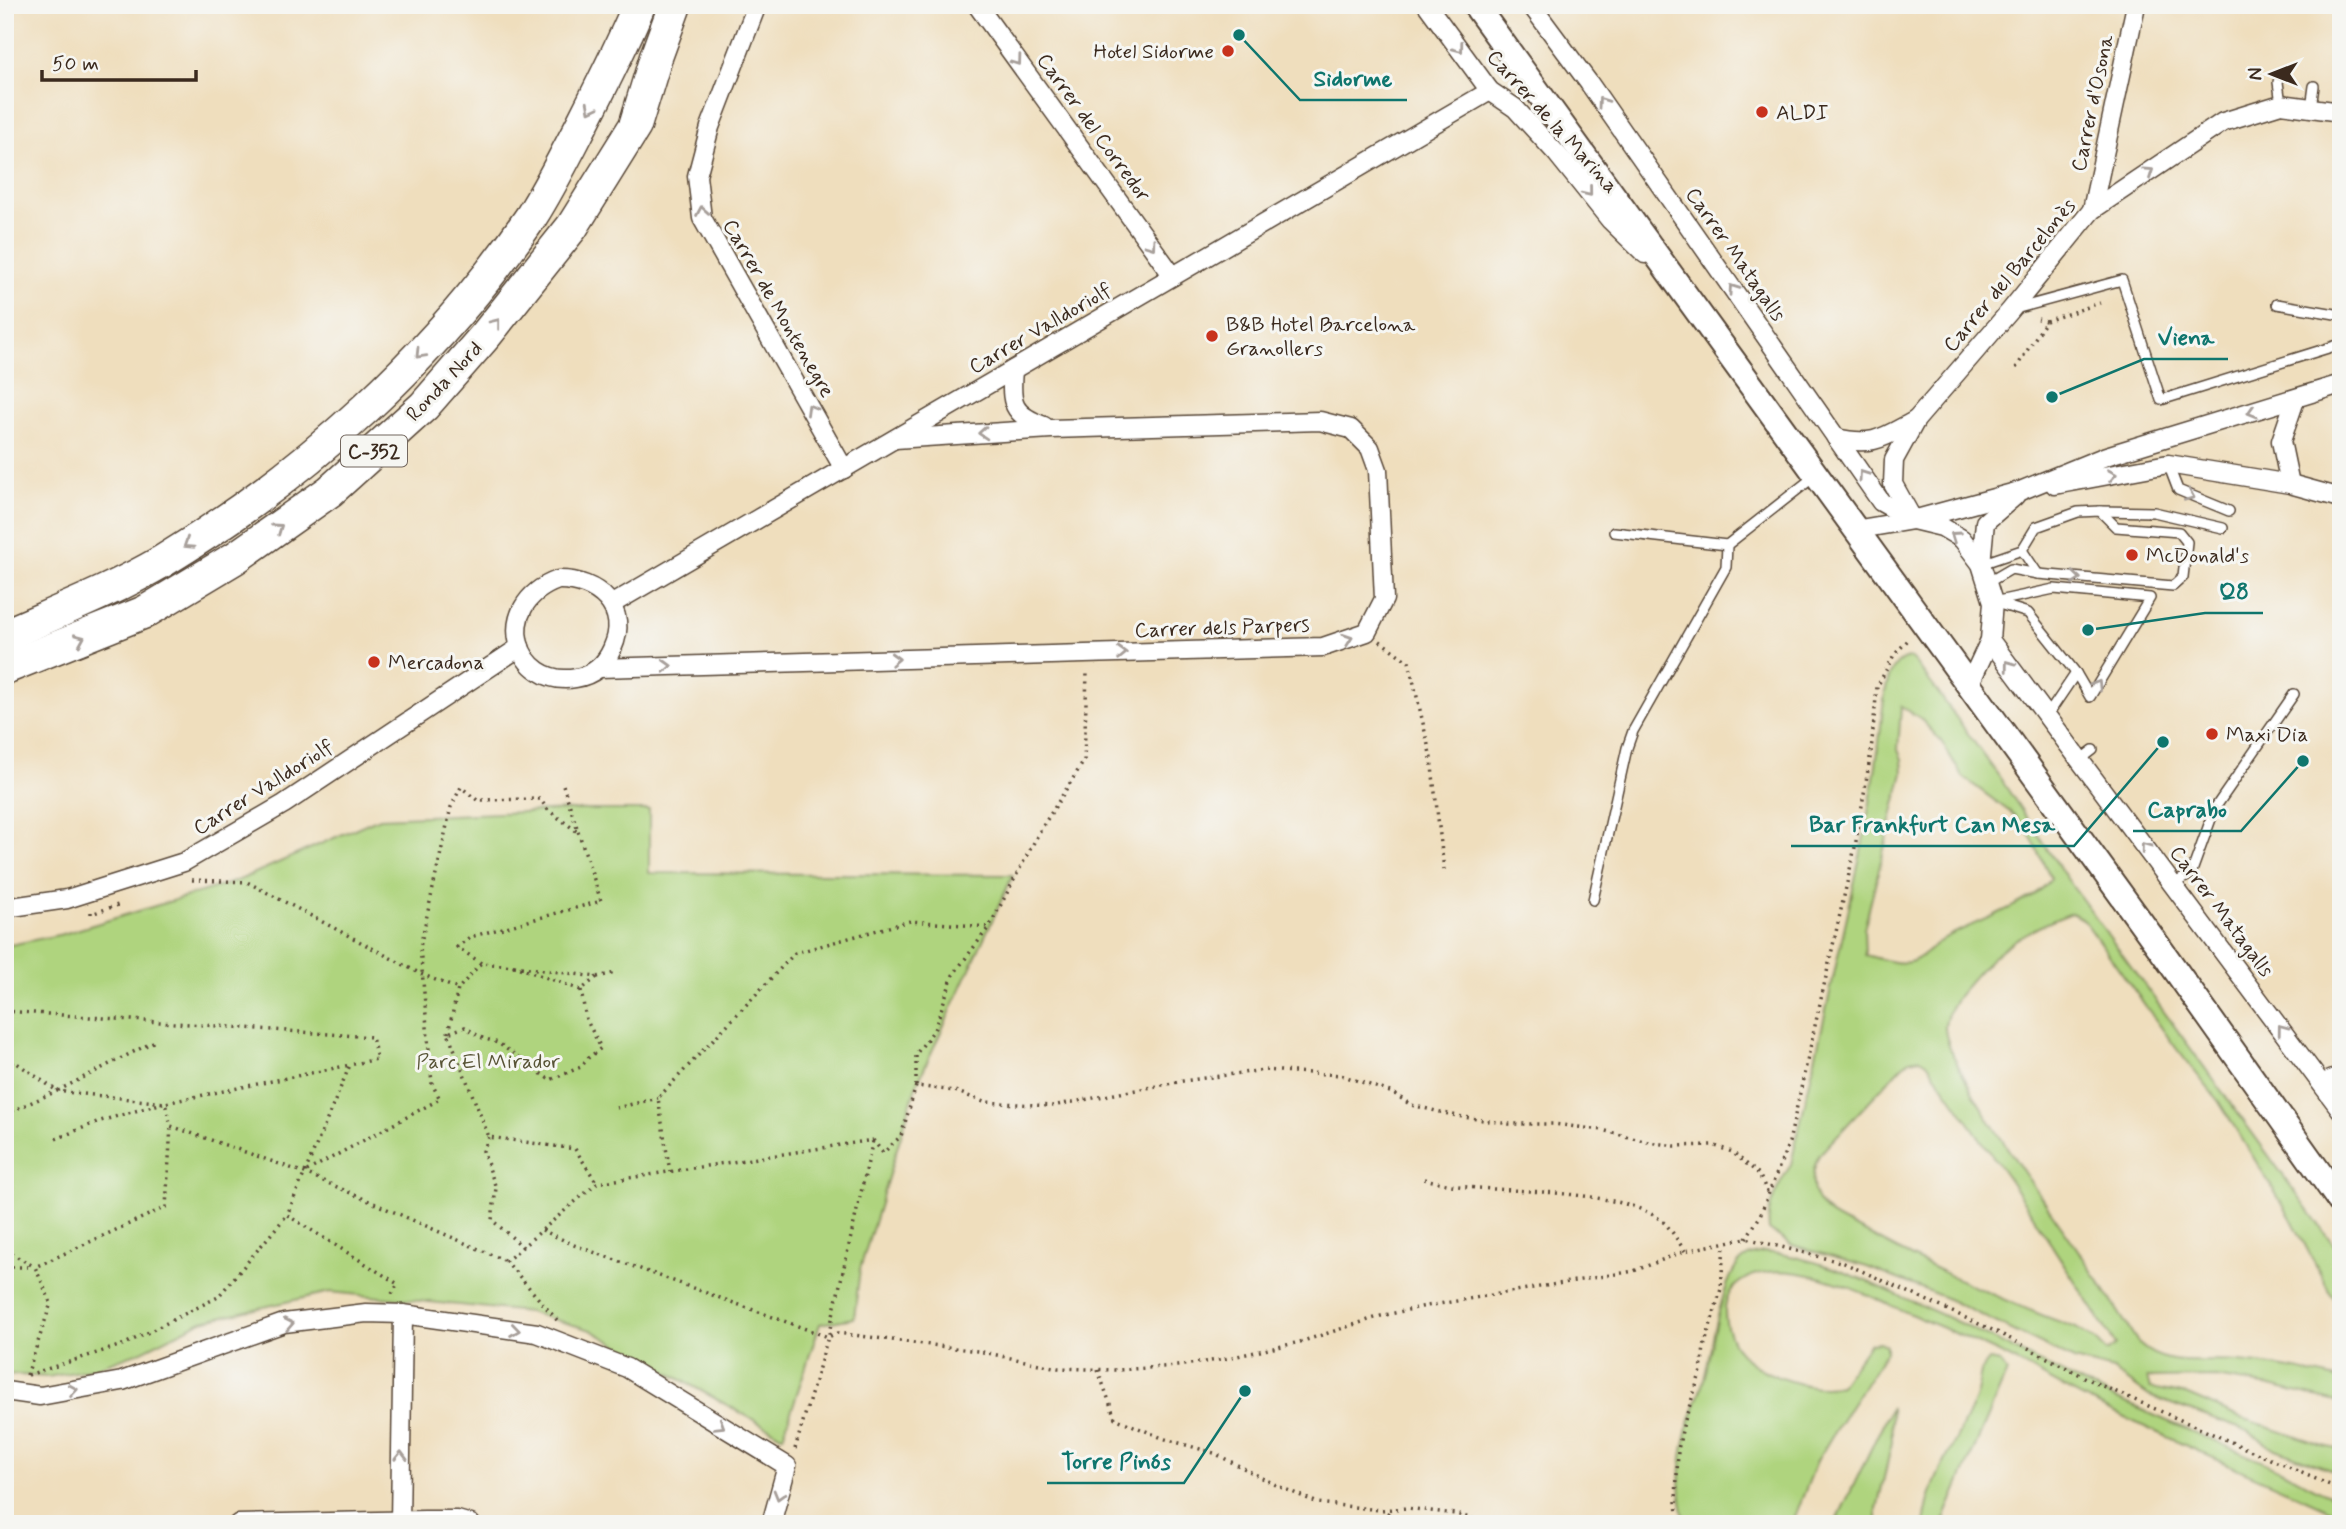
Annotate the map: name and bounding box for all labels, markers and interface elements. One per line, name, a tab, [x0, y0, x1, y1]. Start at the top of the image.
street label: Carrer d'Osona	[2065, 32, 2121, 174]
scale bar	[42, 38, 196, 82]
place label: Hotel Sidorme	[1094, 38, 1214, 66]
north arrow	[2238, 38, 2308, 108]
one-way arrow	[1450, 40, 1463, 53]
marker: Hotel Sidorme	[1220, 43, 1236, 59]
street label: Carrer de la Marina	[1480, 44, 1624, 200]
street label: Carrer del Corredor	[1030, 48, 1157, 208]
text: 50 m	[52, 50, 99, 78]
one-way arrow	[1009, 53, 1021, 66]
callout: Sidorme	[1300, 56, 1407, 100]
text: Sidorme	[1314, 65, 1393, 95]
text: N	[2244, 68, 2269, 80]
one-way arrow	[1598, 97, 1610, 110]
place label: ALDI	[1776, 99, 1828, 127]
one-way arrow	[585, 101, 599, 113]
marker: ALDI	[1754, 104, 1770, 120]
one-way arrow	[2141, 167, 2154, 180]
street label: Carrer Matagalls	[1678, 182, 1792, 327]
one-way arrow	[1580, 184, 1592, 197]
street label: Carrer del Barcelonès	[1937, 193, 2082, 358]
one-way arrow	[695, 205, 710, 216]
street label: Carrer de Montenegre	[716, 214, 841, 403]
one-way arrow	[1142, 237, 1155, 250]
street label: Carrer Valldoriolf	[964, 277, 1117, 381]
one-way arrow	[1729, 284, 1741, 297]
place label: B&B Hotel Barcelona Granollers	[1226, 311, 1416, 363]
callout: Viena	[2144, 315, 2228, 359]
one-way arrow	[488, 318, 501, 330]
text: Viena	[2158, 324, 2215, 354]
marker: B&B Hotel Barcelona Granollers	[1204, 328, 1220, 344]
street label: Ronda Nord	[400, 335, 489, 428]
one-way arrow	[415, 346, 428, 359]
one-way arrow	[806, 404, 819, 417]
one-way arrow	[2247, 404, 2259, 419]
one-way arrow	[977, 426, 988, 441]
road number: C-352	[341, 436, 407, 466]
one-way arrow	[2106, 468, 2118, 483]
one-way arrow	[1859, 470, 1871, 483]
one-way arrow	[2184, 487, 2196, 501]
one-way arrow	[270, 524, 283, 536]
one-way arrow	[1950, 532, 1963, 544]
one-way arrow	[183, 536, 196, 549]
place label: McDonald's	[2146, 542, 2249, 570]
marker: McDonald's	[2124, 547, 2140, 563]
callout: Q8	[2205, 569, 2263, 613]
one-way arrow	[2071, 570, 2082, 585]
text: Q8	[2219, 578, 2249, 608]
street label: Carrer dels Parpers	[1134, 611, 1310, 645]
one-way arrow	[1342, 633, 1354, 647]
one-way arrow	[73, 634, 85, 648]
one-way arrow	[1117, 645, 1128, 661]
place label: Mercadona	[388, 649, 484, 677]
one-way arrow	[890, 652, 901, 667]
marker: Mercadona	[366, 654, 382, 670]
one-way arrow	[662, 658, 673, 673]
one-way arrow	[2004, 660, 2017, 673]
one-way arrow	[2088, 679, 2101, 692]
place label: Maxi Dia	[2226, 721, 2308, 749]
marker: Maxi Dia	[2204, 726, 2220, 742]
street label: Carrer Valldoriolf	[188, 733, 339, 842]
callout: Caprabo	[2133, 787, 2241, 831]
text: Caprabo	[2147, 796, 2227, 826]
callout: Bar Frankfurt Can Mesa	[1791, 802, 2074, 846]
text: Bar Frankfurt Can Mesa	[1809, 811, 2056, 841]
street label: Carrer Matagalls	[2163, 840, 2280, 983]
one-way arrow	[2141, 842, 2154, 855]
one-way arrow	[2278, 1024, 2290, 1037]
park label: Parc El Mirador	[416, 1048, 560, 1076]
one-way arrow	[283, 1317, 295, 1332]
one-way arrow	[509, 1322, 521, 1337]
one-way arrow	[67, 1383, 79, 1398]
one-way arrow	[712, 1416, 725, 1429]
callout: Torre Pinós	[1047, 1439, 1184, 1483]
text: Torre Pinós	[1061, 1448, 1172, 1478]
one-way arrow	[393, 1450, 409, 1460]
one-way arrow	[772, 1489, 787, 1501]

